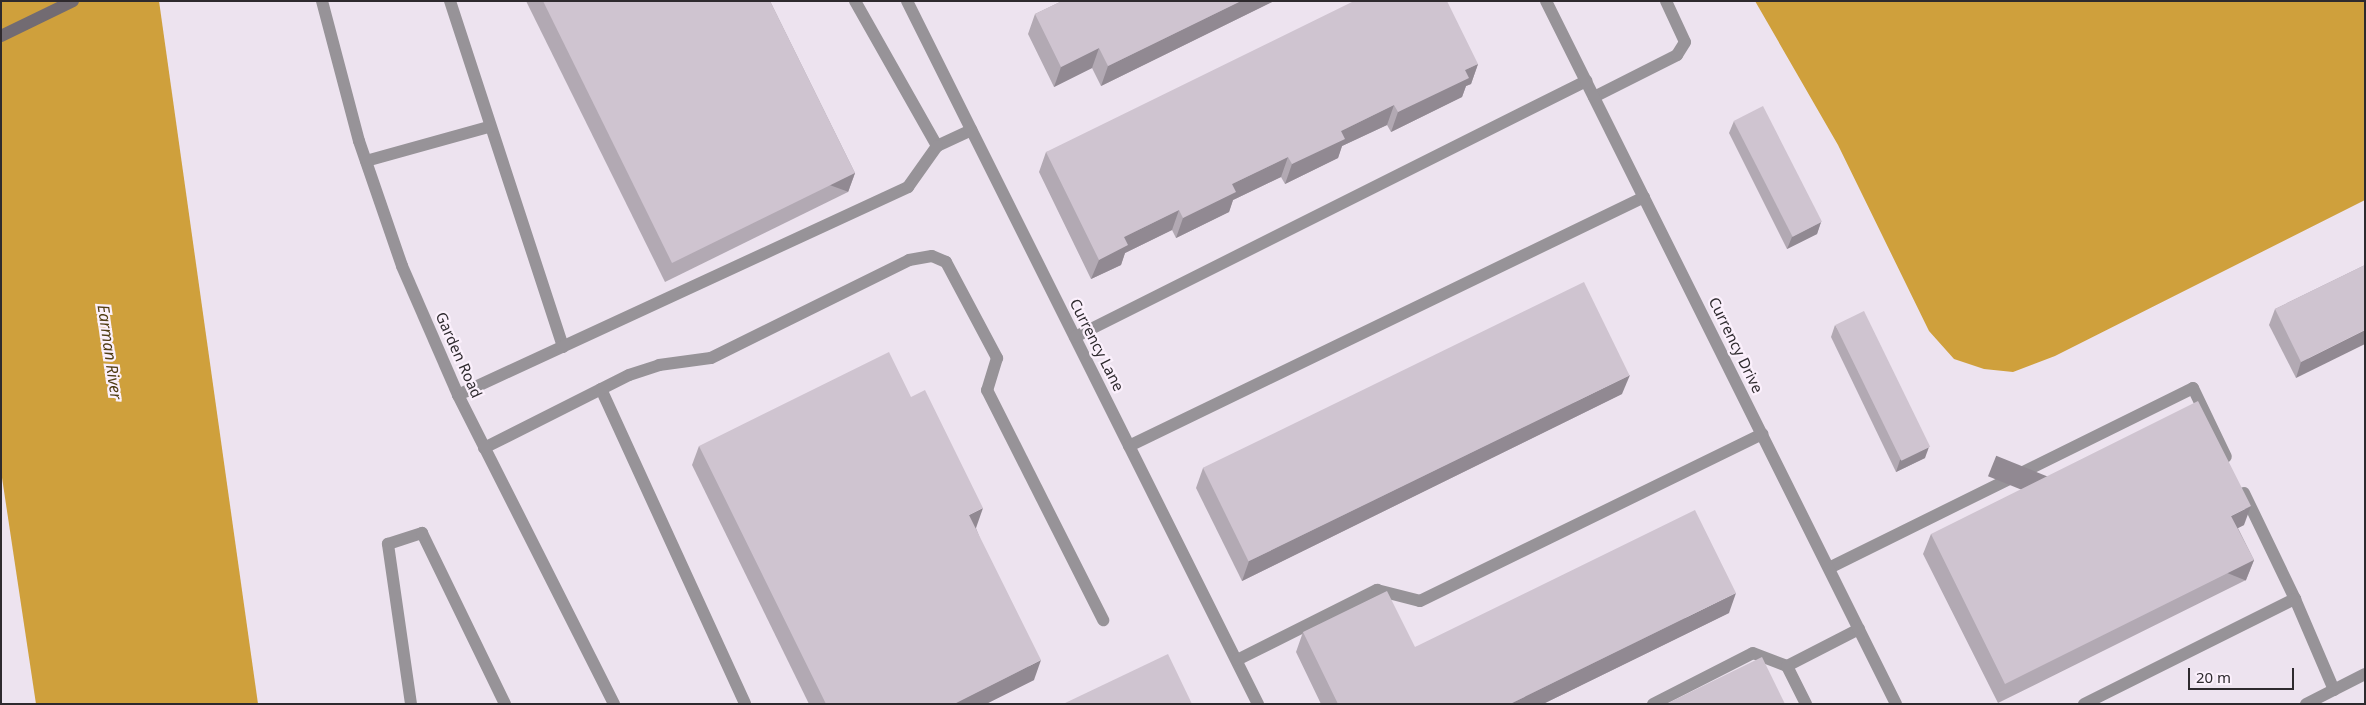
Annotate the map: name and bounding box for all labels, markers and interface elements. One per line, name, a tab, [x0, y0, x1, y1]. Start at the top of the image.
street label: Currency Drive	[1705, 294, 1767, 396]
street label: Currency Lane	[1066, 296, 1128, 394]
water label: Earman River	[94, 303, 126, 401]
street label: Garden Road	[432, 309, 486, 401]
scale bar	[2191, 658, 2297, 690]
text: 20 m	[2196, 667, 2231, 687]

